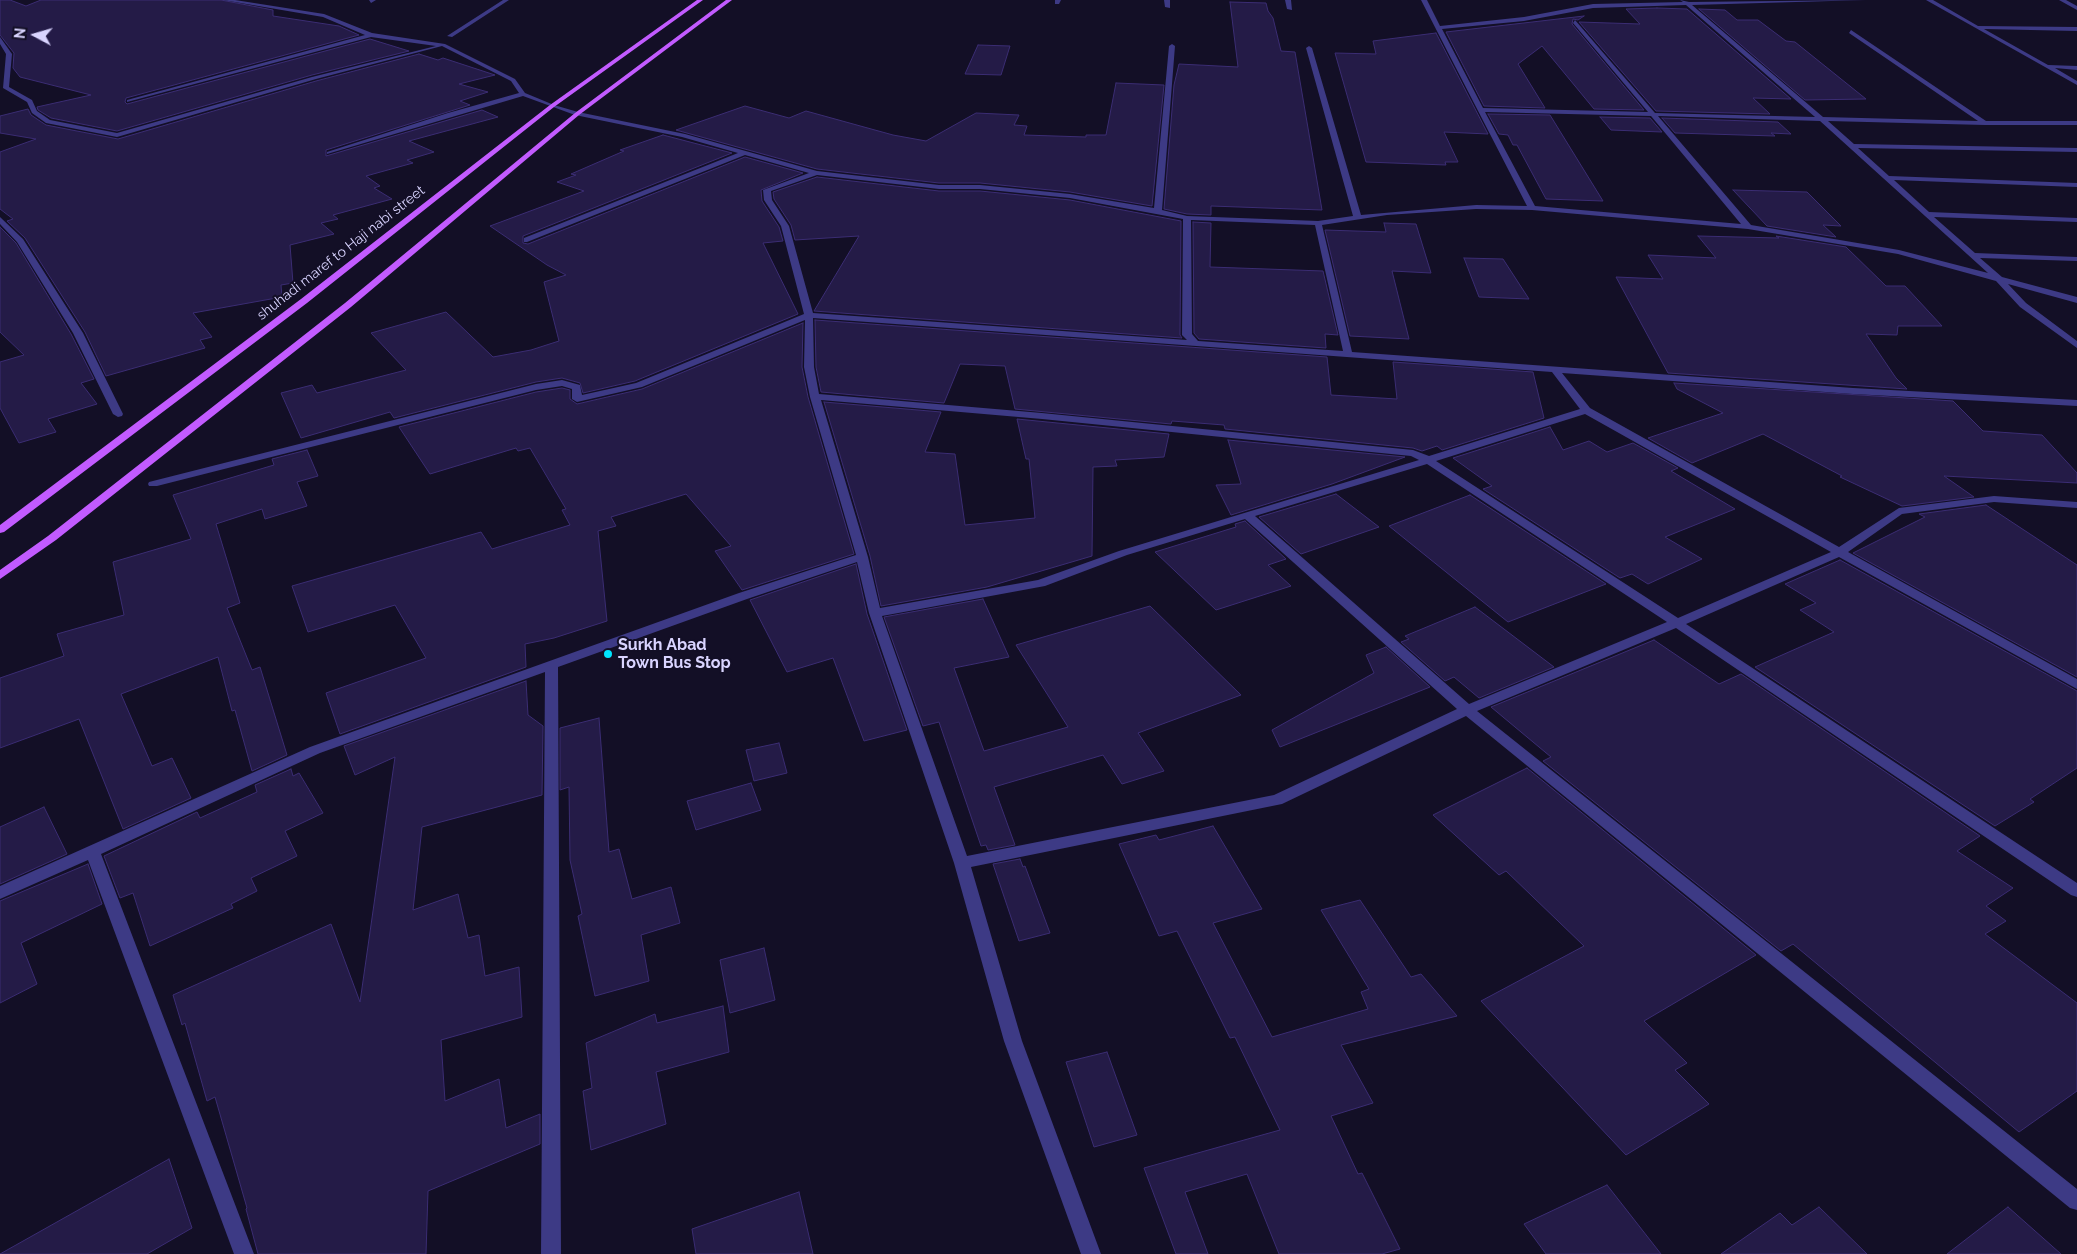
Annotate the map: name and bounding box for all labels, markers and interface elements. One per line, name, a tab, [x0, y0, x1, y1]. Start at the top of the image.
north arrow	[10, 10, 60, 60]
text: N	[12, 27, 29, 40]
street label: shuhadi maref to Haji nabi street	[254, 182, 428, 324]
place label: Surkh Abad Town Bus Stop	[618, 635, 731, 673]
marker: Surkh Abad Town Bus Stop	[602, 648, 614, 660]

